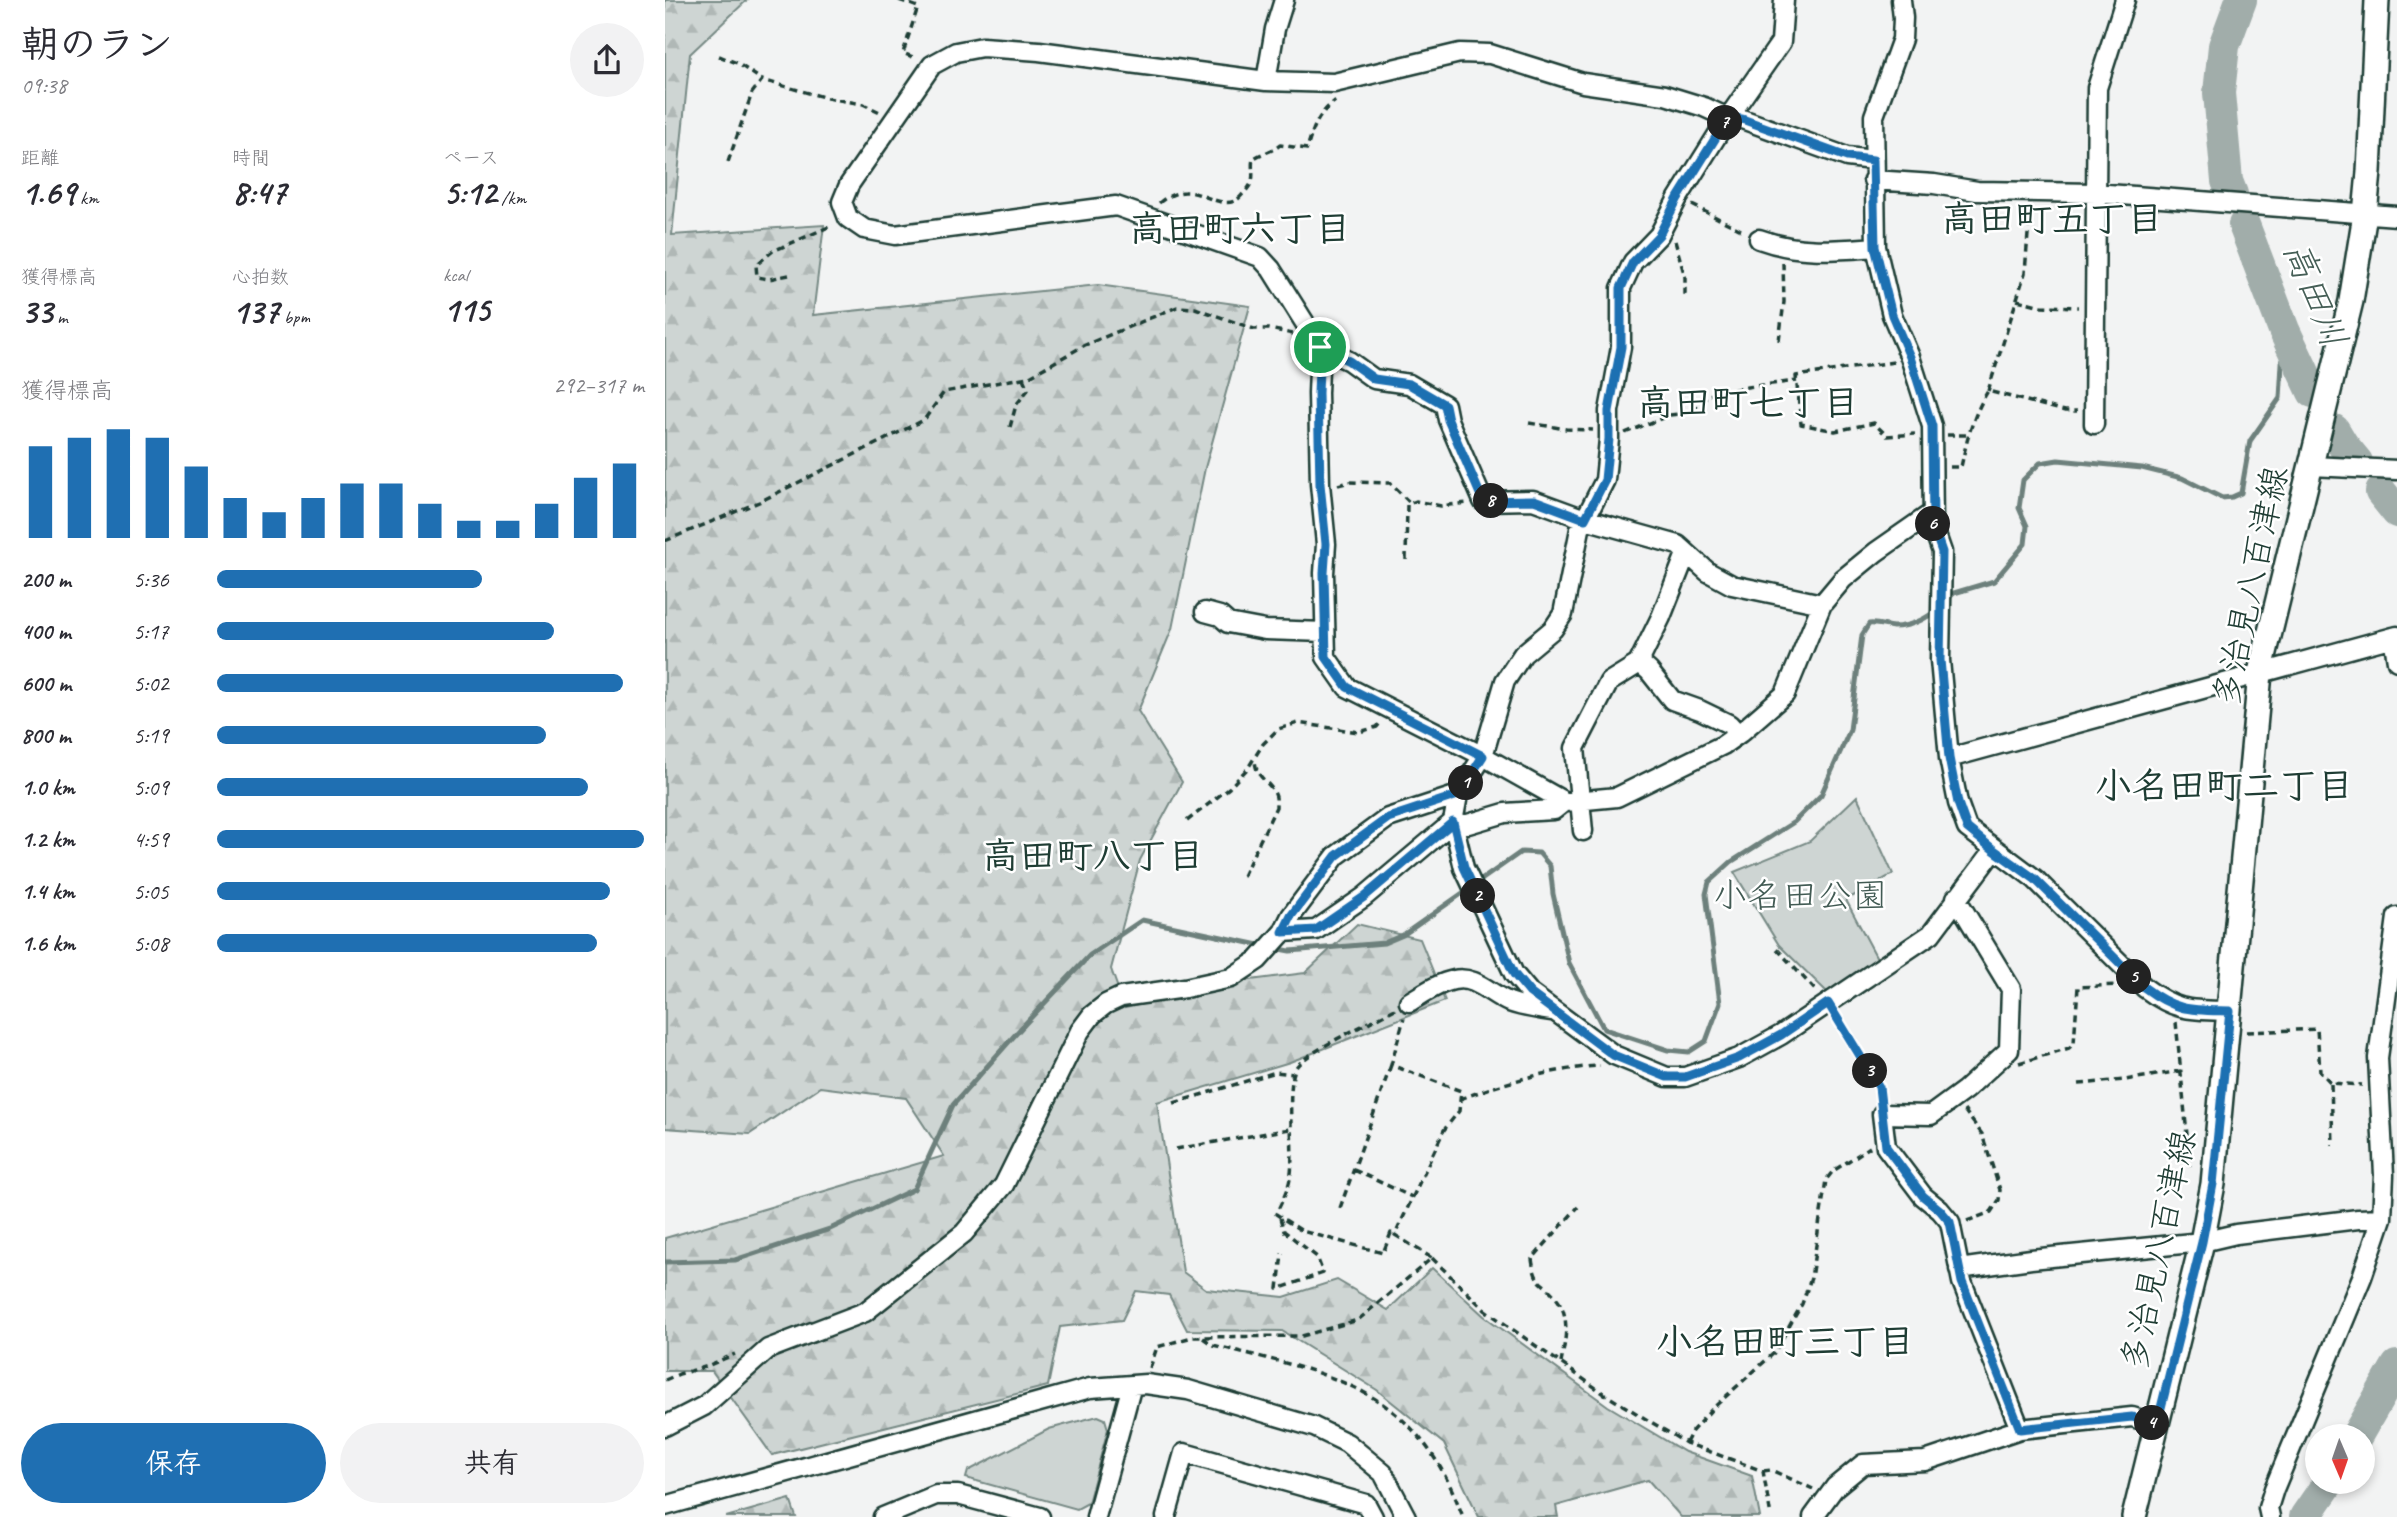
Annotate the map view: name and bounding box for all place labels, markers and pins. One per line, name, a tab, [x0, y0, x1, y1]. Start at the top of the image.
pin: 7	[1707, 106, 1743, 140]
pin	[1290, 317, 1350, 377]
pin: 8	[1473, 484, 1509, 518]
pin: 6	[1915, 506, 1951, 542]
pin: 1	[1449, 766, 1483, 800]
pin: 2	[1461, 878, 1495, 914]
pin: 5	[2117, 960, 2151, 995]
pin: 3	[1853, 1054, 1887, 1088]
pin: 4	[2135, 1406, 2169, 1440]

